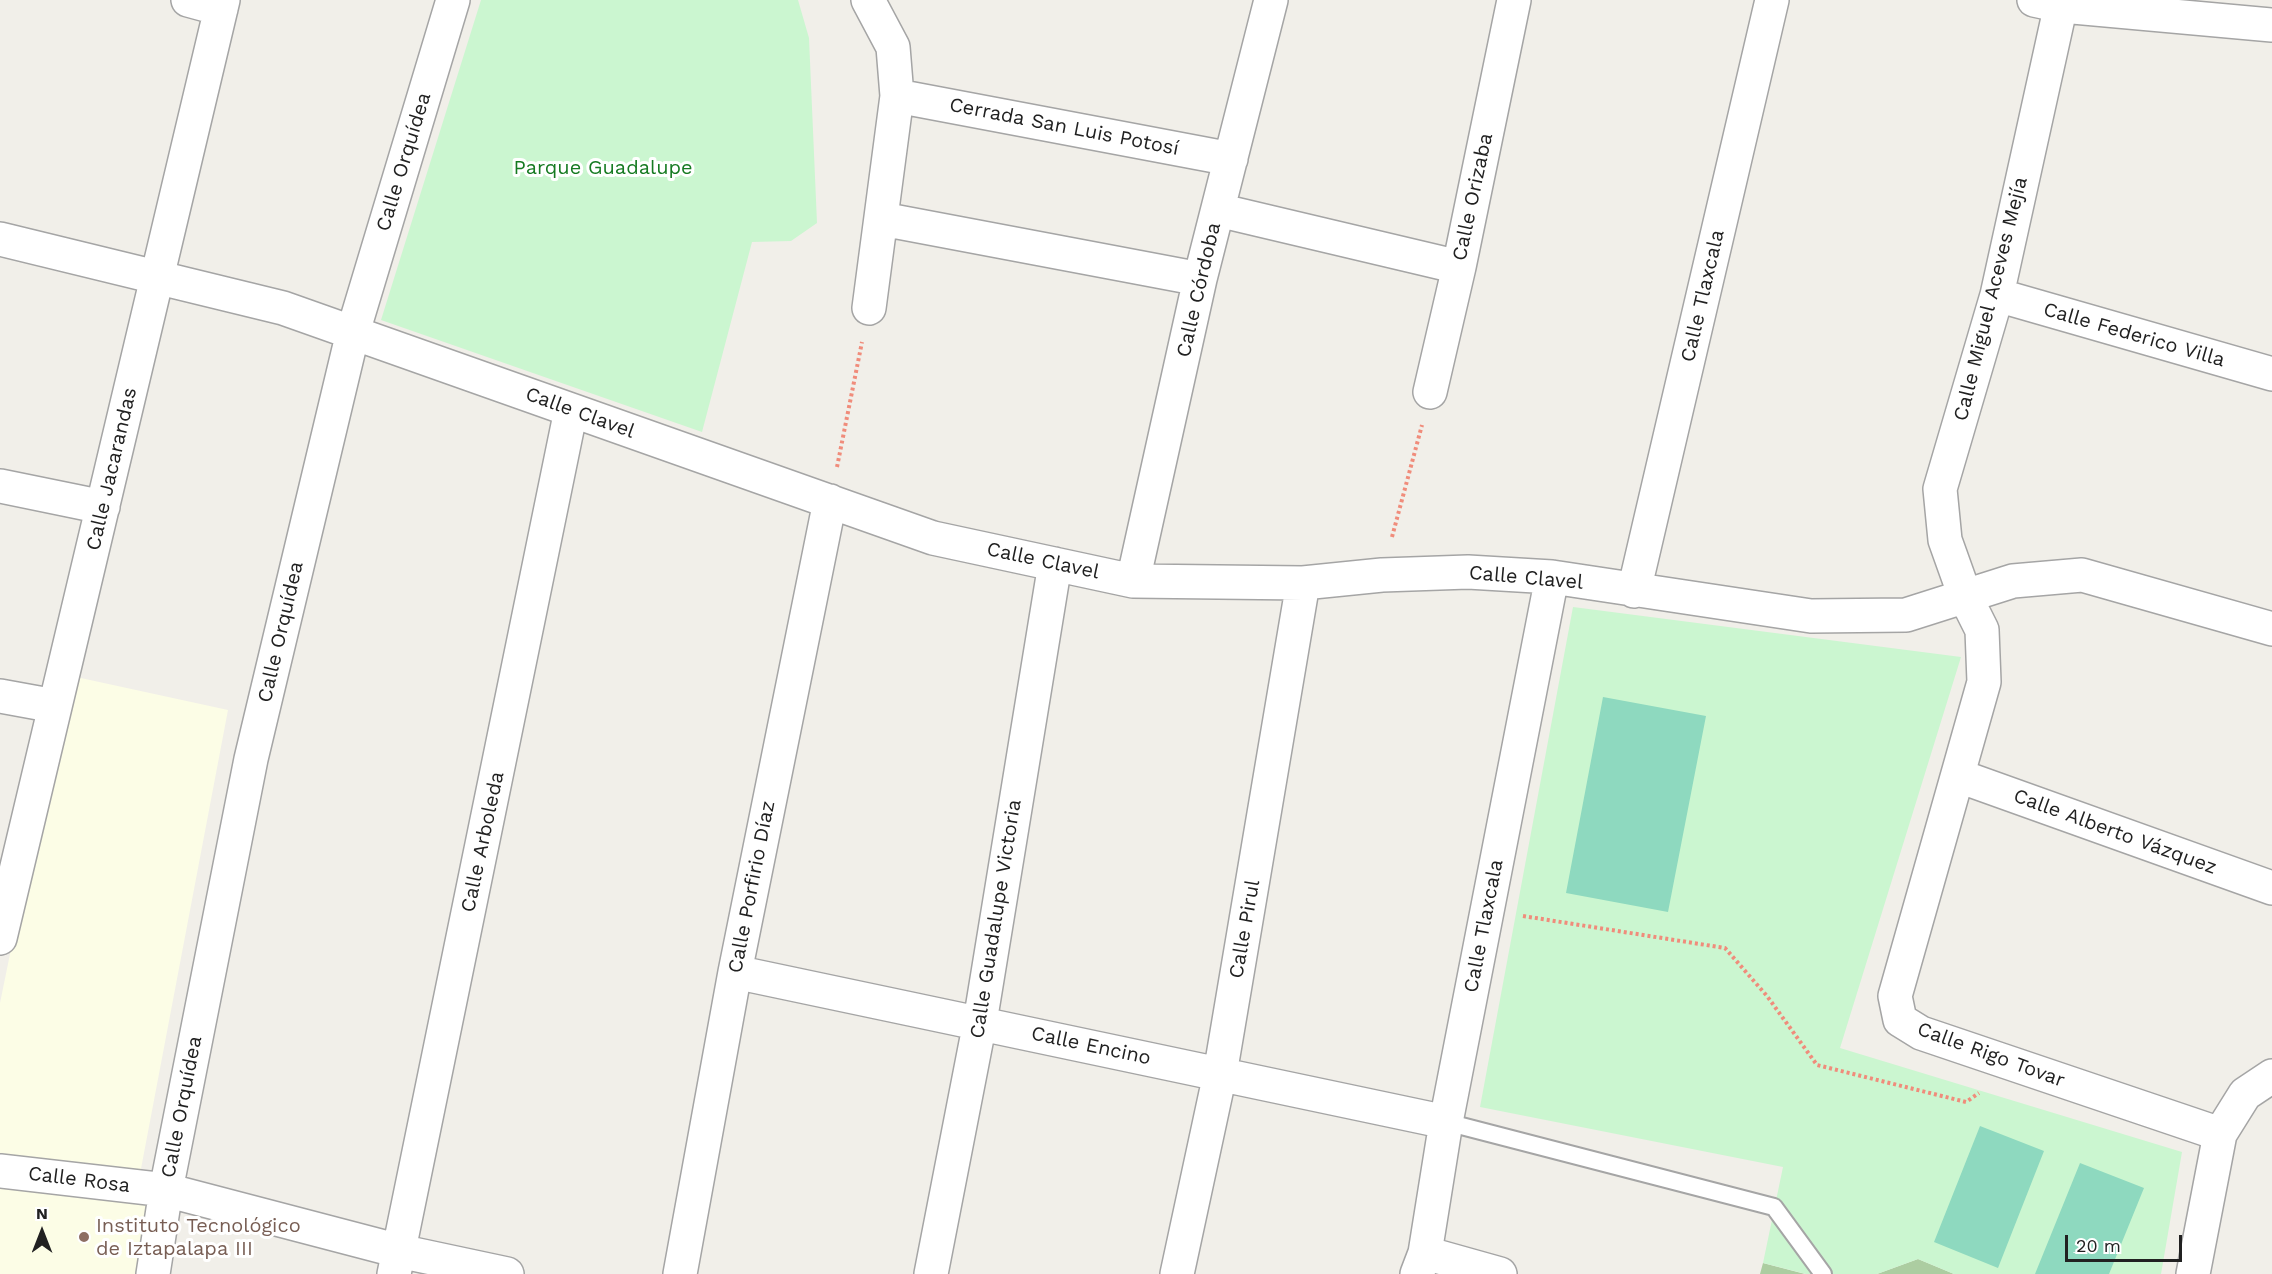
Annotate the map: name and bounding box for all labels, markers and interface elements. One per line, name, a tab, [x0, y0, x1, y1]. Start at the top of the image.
street label: Calle Orquídea	[371, 90, 437, 234]
street label: Cerrada San Luis Potosí	[947, 93, 1181, 161]
street label: Calle Orizaba	[1448, 131, 1498, 263]
park label: Parque Guadalupe	[513, 156, 693, 180]
street label: Calle Miguel Aceves Mejía	[1949, 174, 2033, 424]
street label: Calle Córdoba	[1172, 220, 1226, 360]
street label: Calle Tlaxcala	[1676, 228, 1730, 364]
street label: Calle Federico Villa	[2040, 298, 2228, 372]
street label: Calle Clavel	[522, 382, 638, 444]
street label: Calle Jacarandas	[82, 385, 142, 553]
street label: Calle Clavel	[984, 537, 1102, 585]
street label: Calle Orquídea	[253, 559, 309, 705]
street label: Calle Clavel	[1468, 561, 1584, 595]
street label: Calle Arboleda	[456, 770, 510, 914]
street label: Calle Alberto Vázquez	[2010, 784, 2220, 880]
street label: Calle Guadalupe Victoria	[965, 798, 1027, 1040]
street label: Calle Porfirio Díaz	[724, 799, 780, 975]
street label: Calle Tlaxcala	[1459, 857, 1509, 995]
street label: Calle Pirul	[1225, 878, 1265, 980]
street label: Calle Rigo Tovar	[1914, 1017, 2068, 1093]
street label: Calle Encino	[1029, 1022, 1153, 1070]
street label: Calle Orquídea	[156, 1034, 208, 1180]
street label: Calle Rosa	[27, 1162, 131, 1198]
north arrow	[12, 1202, 72, 1262]
text: N	[36, 1204, 48, 1223]
place label: Instituto Tecnológico de Iztapalapa III	[96, 1214, 301, 1261]
scale bar	[2068, 1223, 2185, 1261]
marker: Instituto Tecnológico de Iztapalapa III	[77, 1230, 91, 1244]
text: 20 m	[2076, 1235, 2121, 1256]

